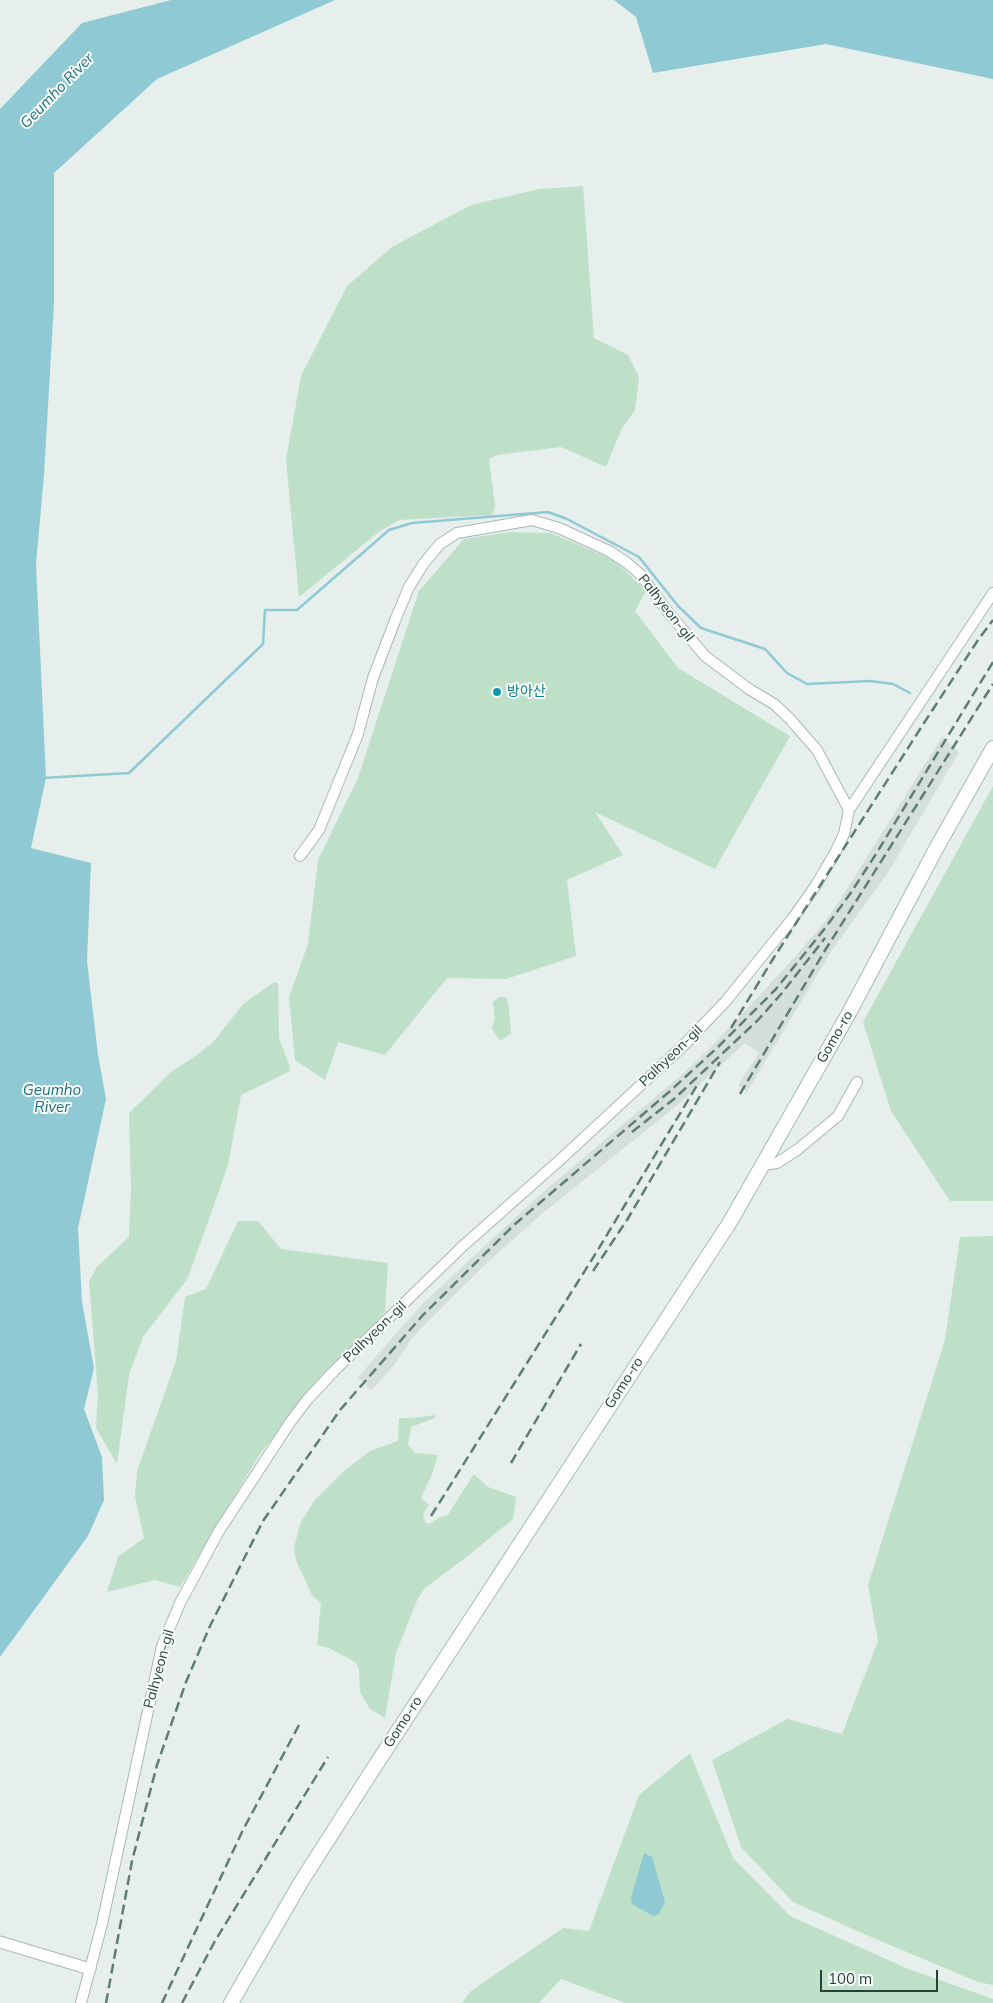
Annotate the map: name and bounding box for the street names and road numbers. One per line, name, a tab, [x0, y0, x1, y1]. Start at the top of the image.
street label: Palhyeon-gil	[634, 571, 698, 645]
street label: Gomo-ro	[813, 1008, 857, 1066]
street label: Palhyeon-gil	[636, 1022, 706, 1090]
street label: Palhyeon-gil	[340, 1298, 410, 1366]
street label: Gomo-ro	[601, 1354, 647, 1412]
street label: Palhyeon-gil	[140, 1628, 178, 1710]
street label: Gomo-ro	[380, 1693, 426, 1751]

